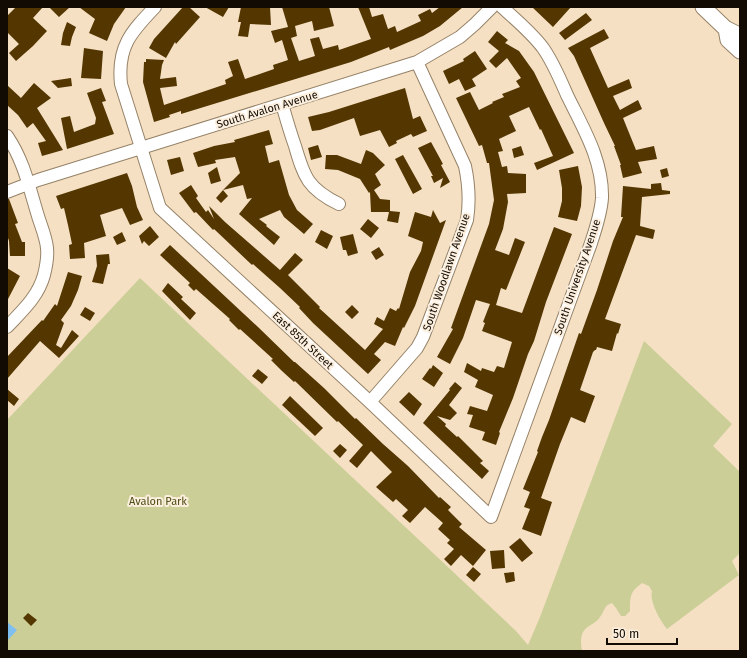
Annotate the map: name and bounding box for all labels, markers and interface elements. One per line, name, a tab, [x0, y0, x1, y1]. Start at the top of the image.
street label: South Avalon Avenue	[215, 88, 319, 131]
street label: South Woodlawn Avenue	[420, 212, 473, 333]
street label: South University Avenue	[552, 218, 603, 337]
street label: East 85th Street	[270, 309, 336, 372]
park label: Avalon Park	[129, 495, 187, 508]
scale bar	[607, 620, 677, 646]
text: 50 m	[613, 627, 639, 641]

